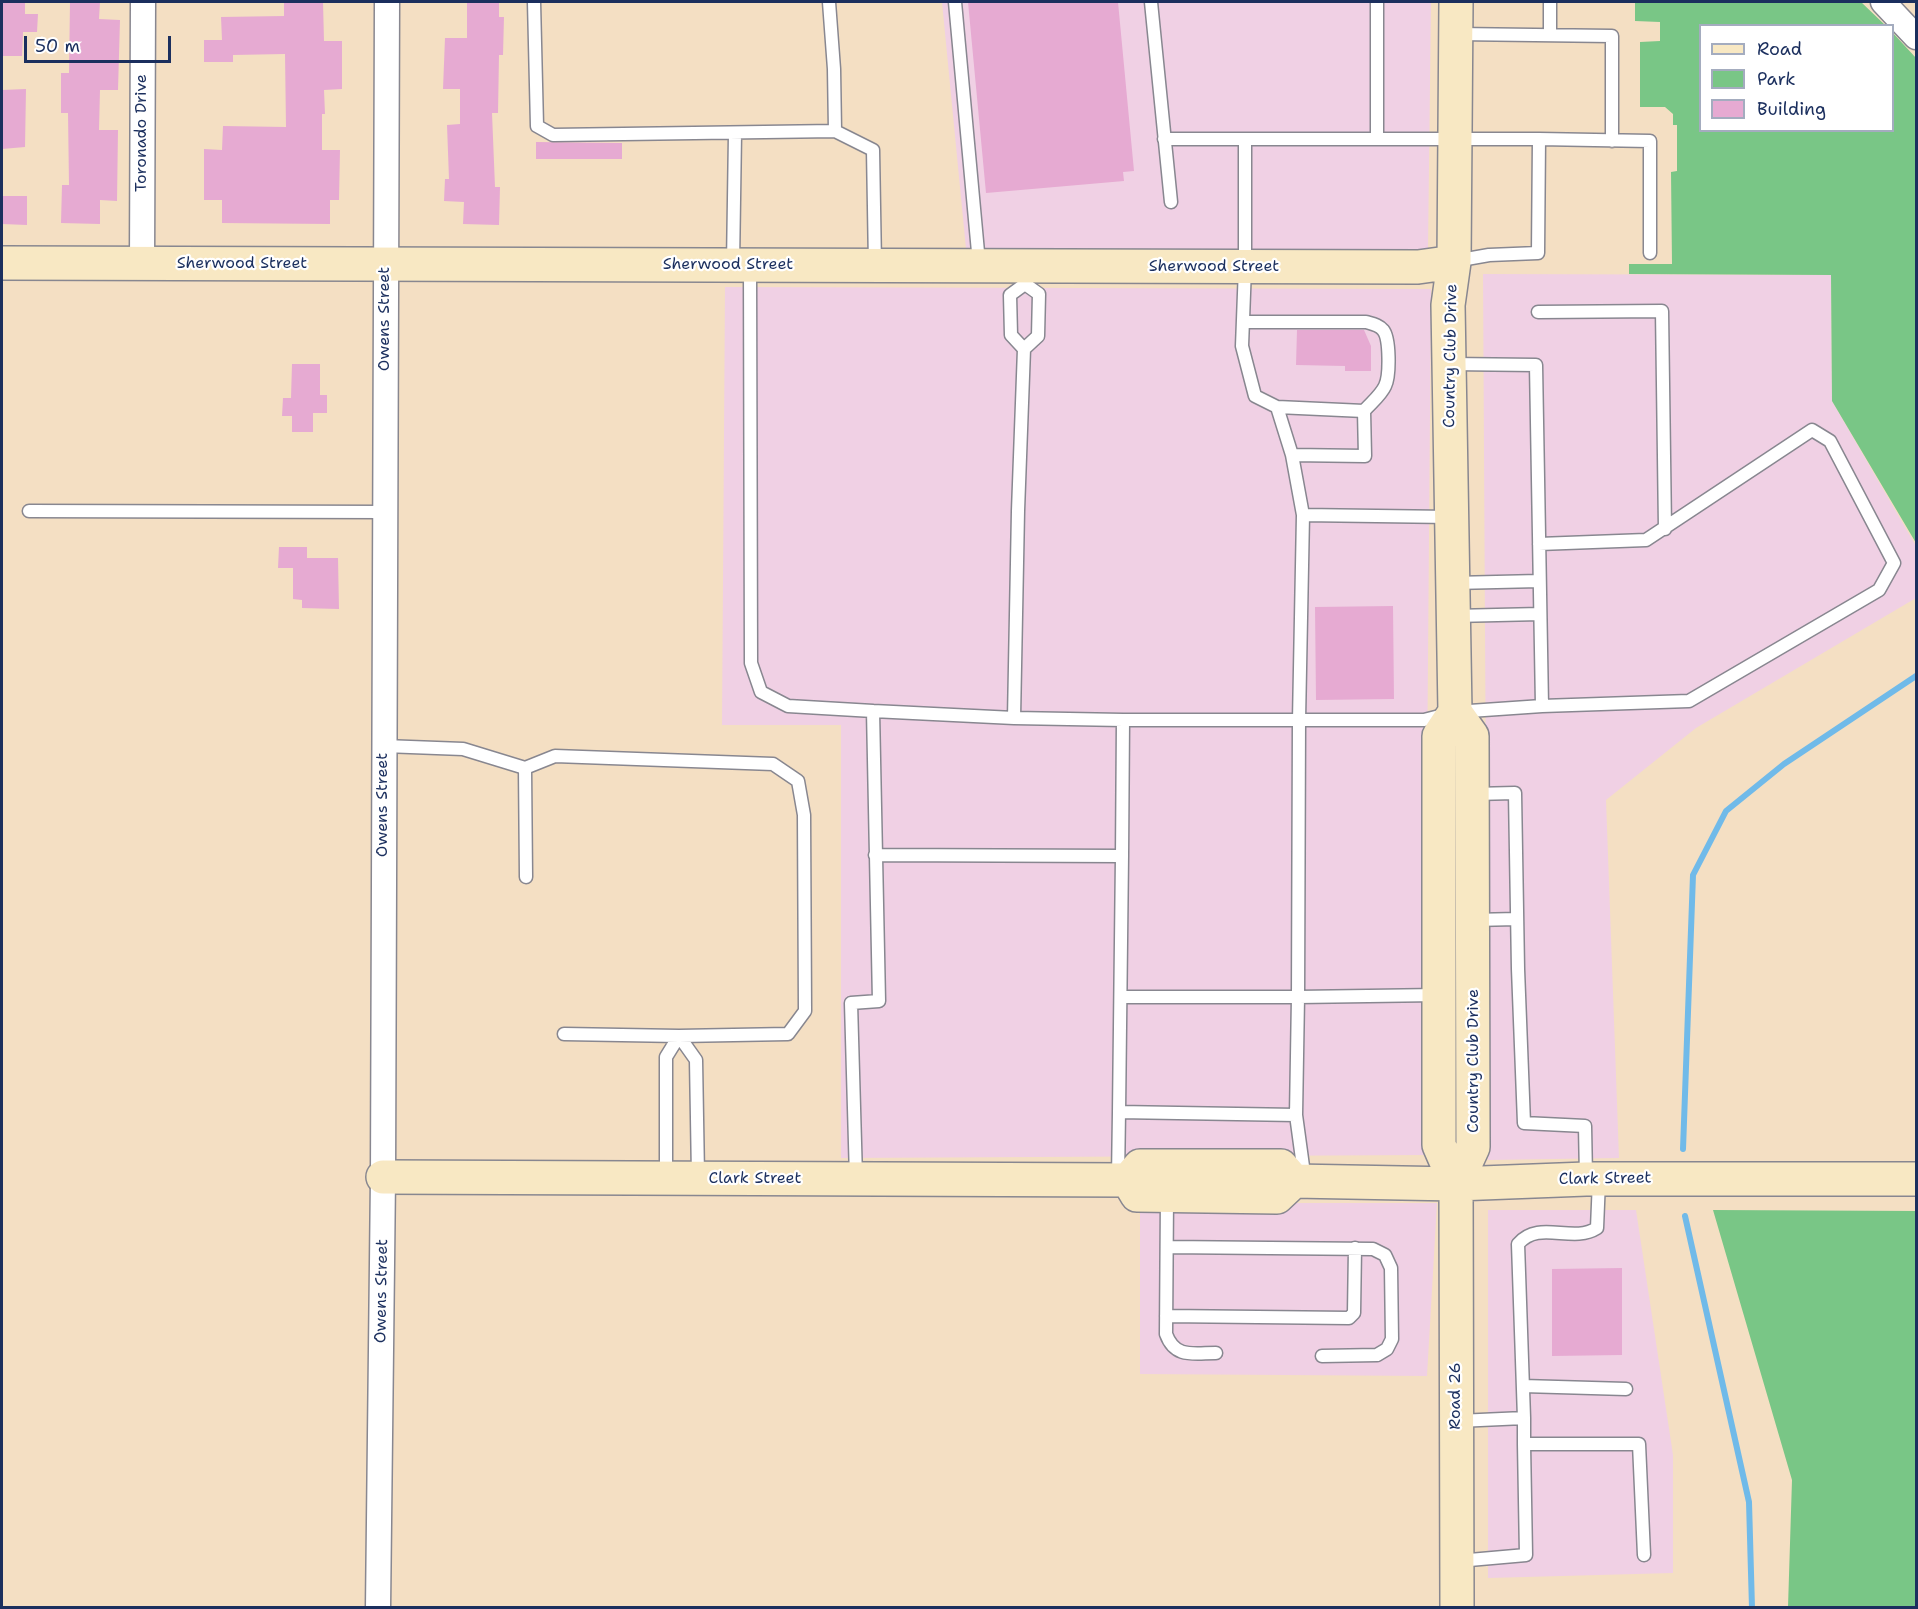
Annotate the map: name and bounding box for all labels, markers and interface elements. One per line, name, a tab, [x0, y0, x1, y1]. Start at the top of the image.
scale bar	[27, 24, 174, 62]
legend	[1699, 24, 1894, 132]
text: 50 m	[35, 34, 80, 58]
text: Road	[1757, 37, 1802, 61]
text: Park	[1757, 67, 1796, 91]
street label: Toronado Drive	[132, 74, 152, 192]
text: Building	[1757, 97, 1826, 121]
street label: Sherwood Street	[177, 254, 307, 274]
street label: Sherwood Street	[663, 255, 793, 275]
street label: Sherwood Street	[1149, 257, 1279, 277]
street label: Owens Street	[375, 267, 395, 371]
street label: Country Club Drive	[1440, 284, 1462, 428]
street label: Owens Street	[373, 753, 393, 857]
street label: Country Club Drive	[1464, 989, 1484, 1133]
street label: Clark Street	[709, 1169, 801, 1189]
street label: Clark Street	[1558, 1169, 1652, 1189]
street label: Owens Street	[371, 1239, 393, 1343]
street label: Road 26	[1446, 1362, 1466, 1430]

